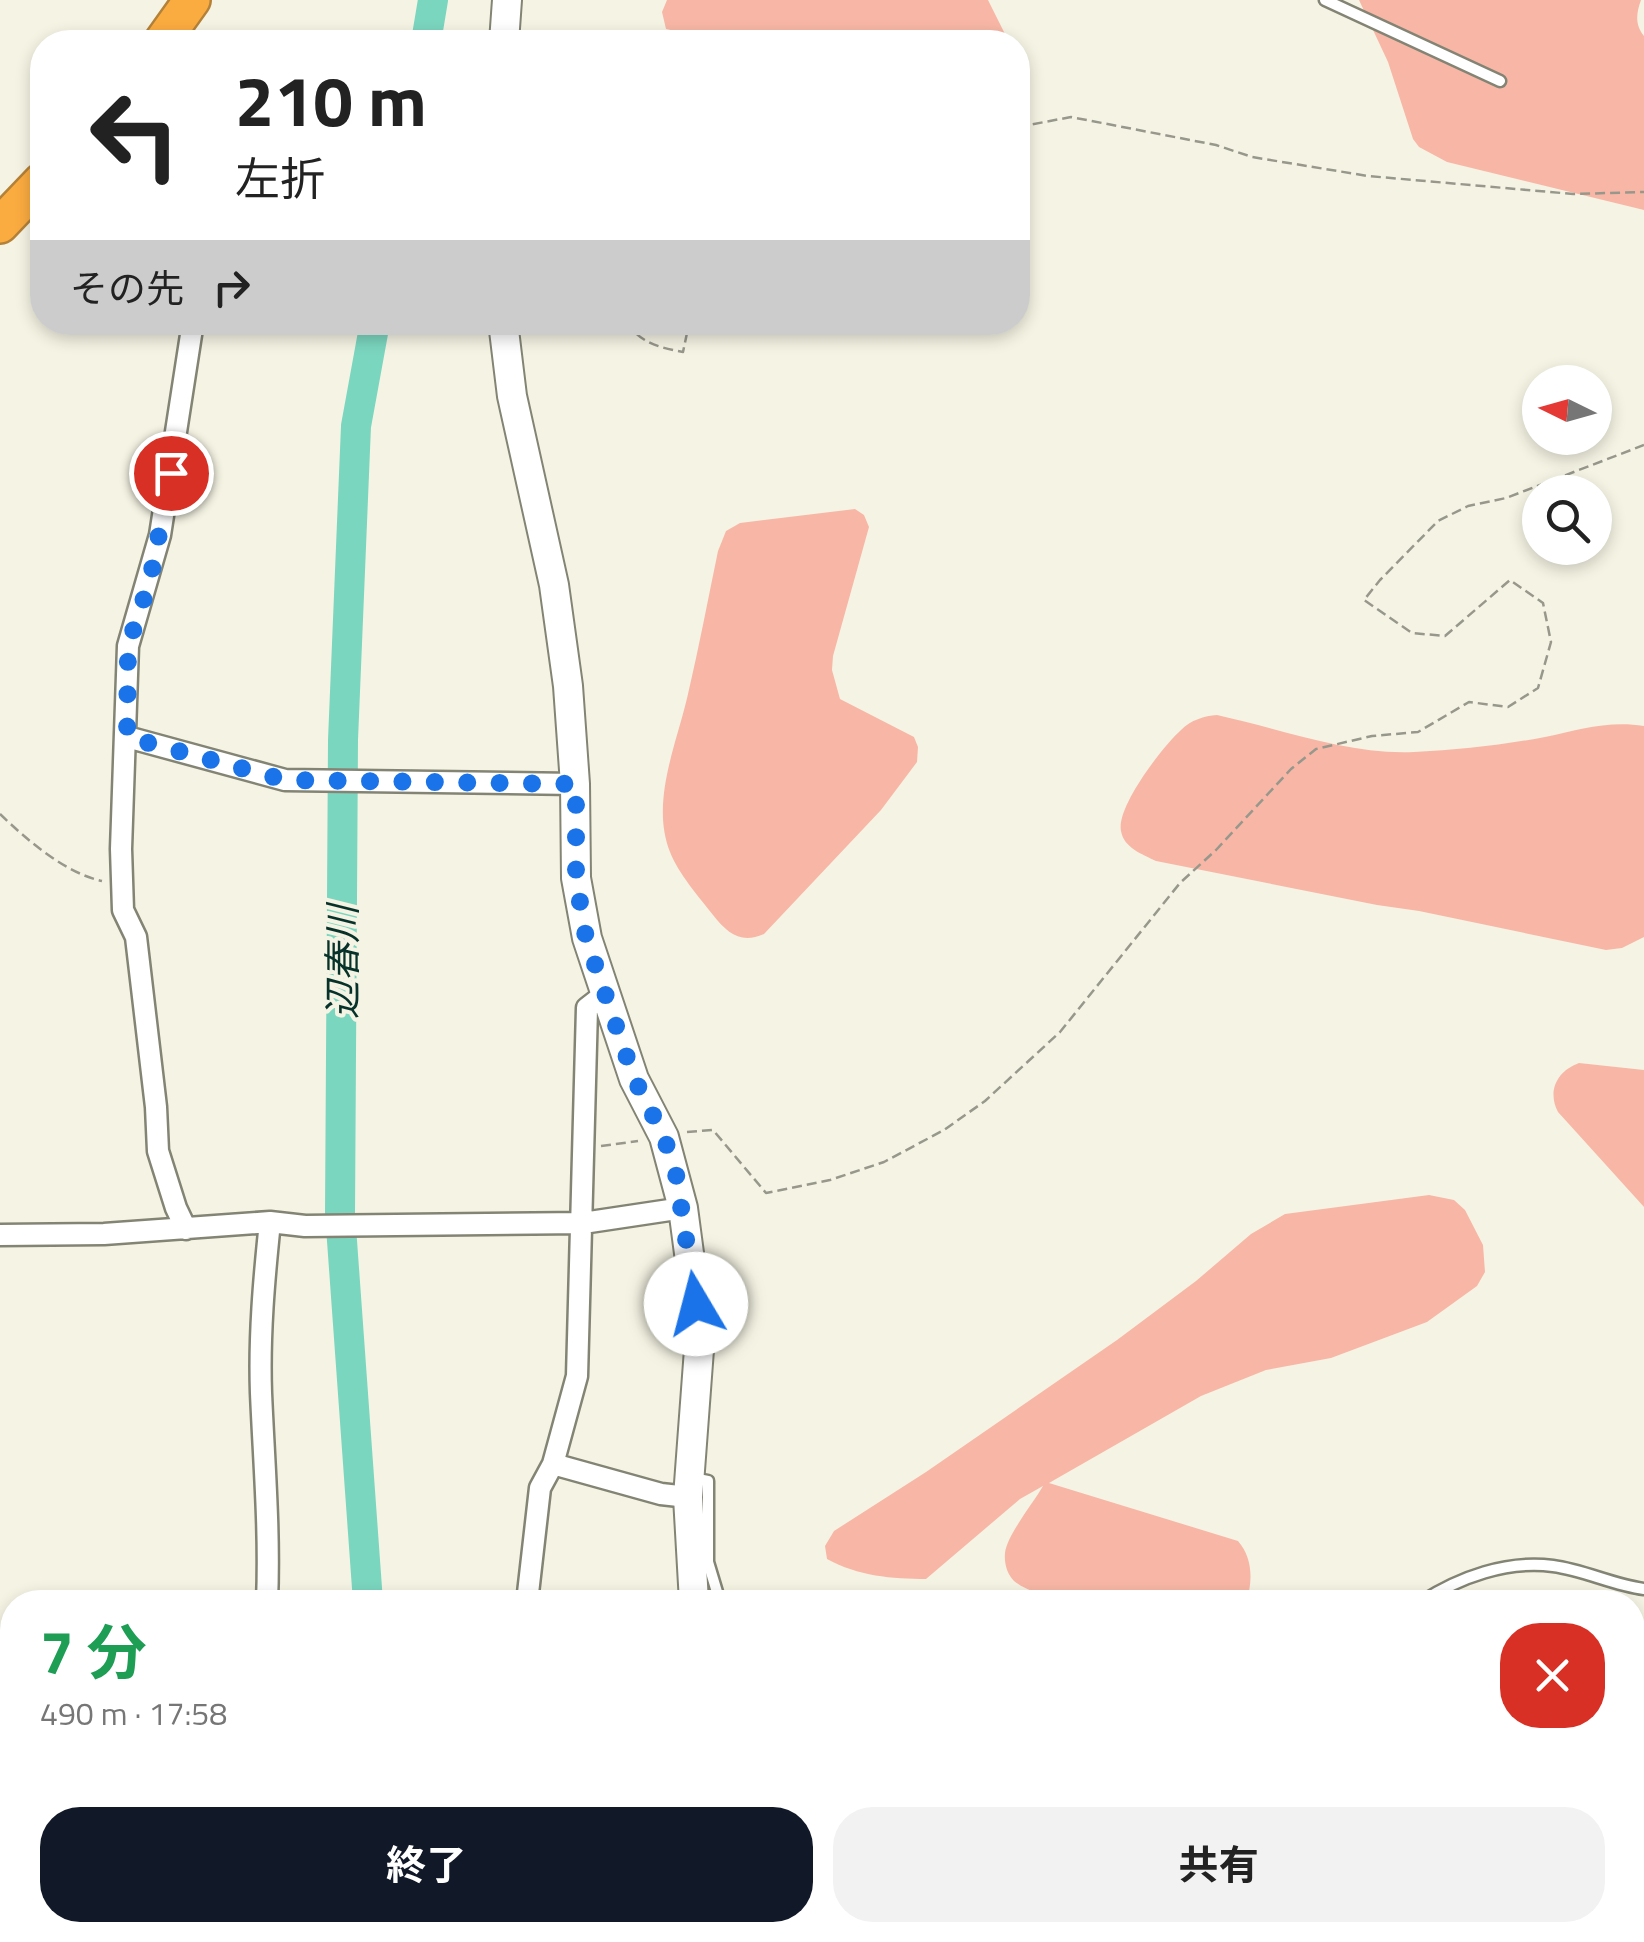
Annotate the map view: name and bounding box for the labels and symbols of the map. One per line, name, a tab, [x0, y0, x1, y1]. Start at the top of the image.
north arrow	[1522, 365, 1612, 455]
pin	[129, 431, 214, 516]
water label: 辺春川	[313, 901, 371, 1019]
position arrow	[644, 1252, 748, 1356]

